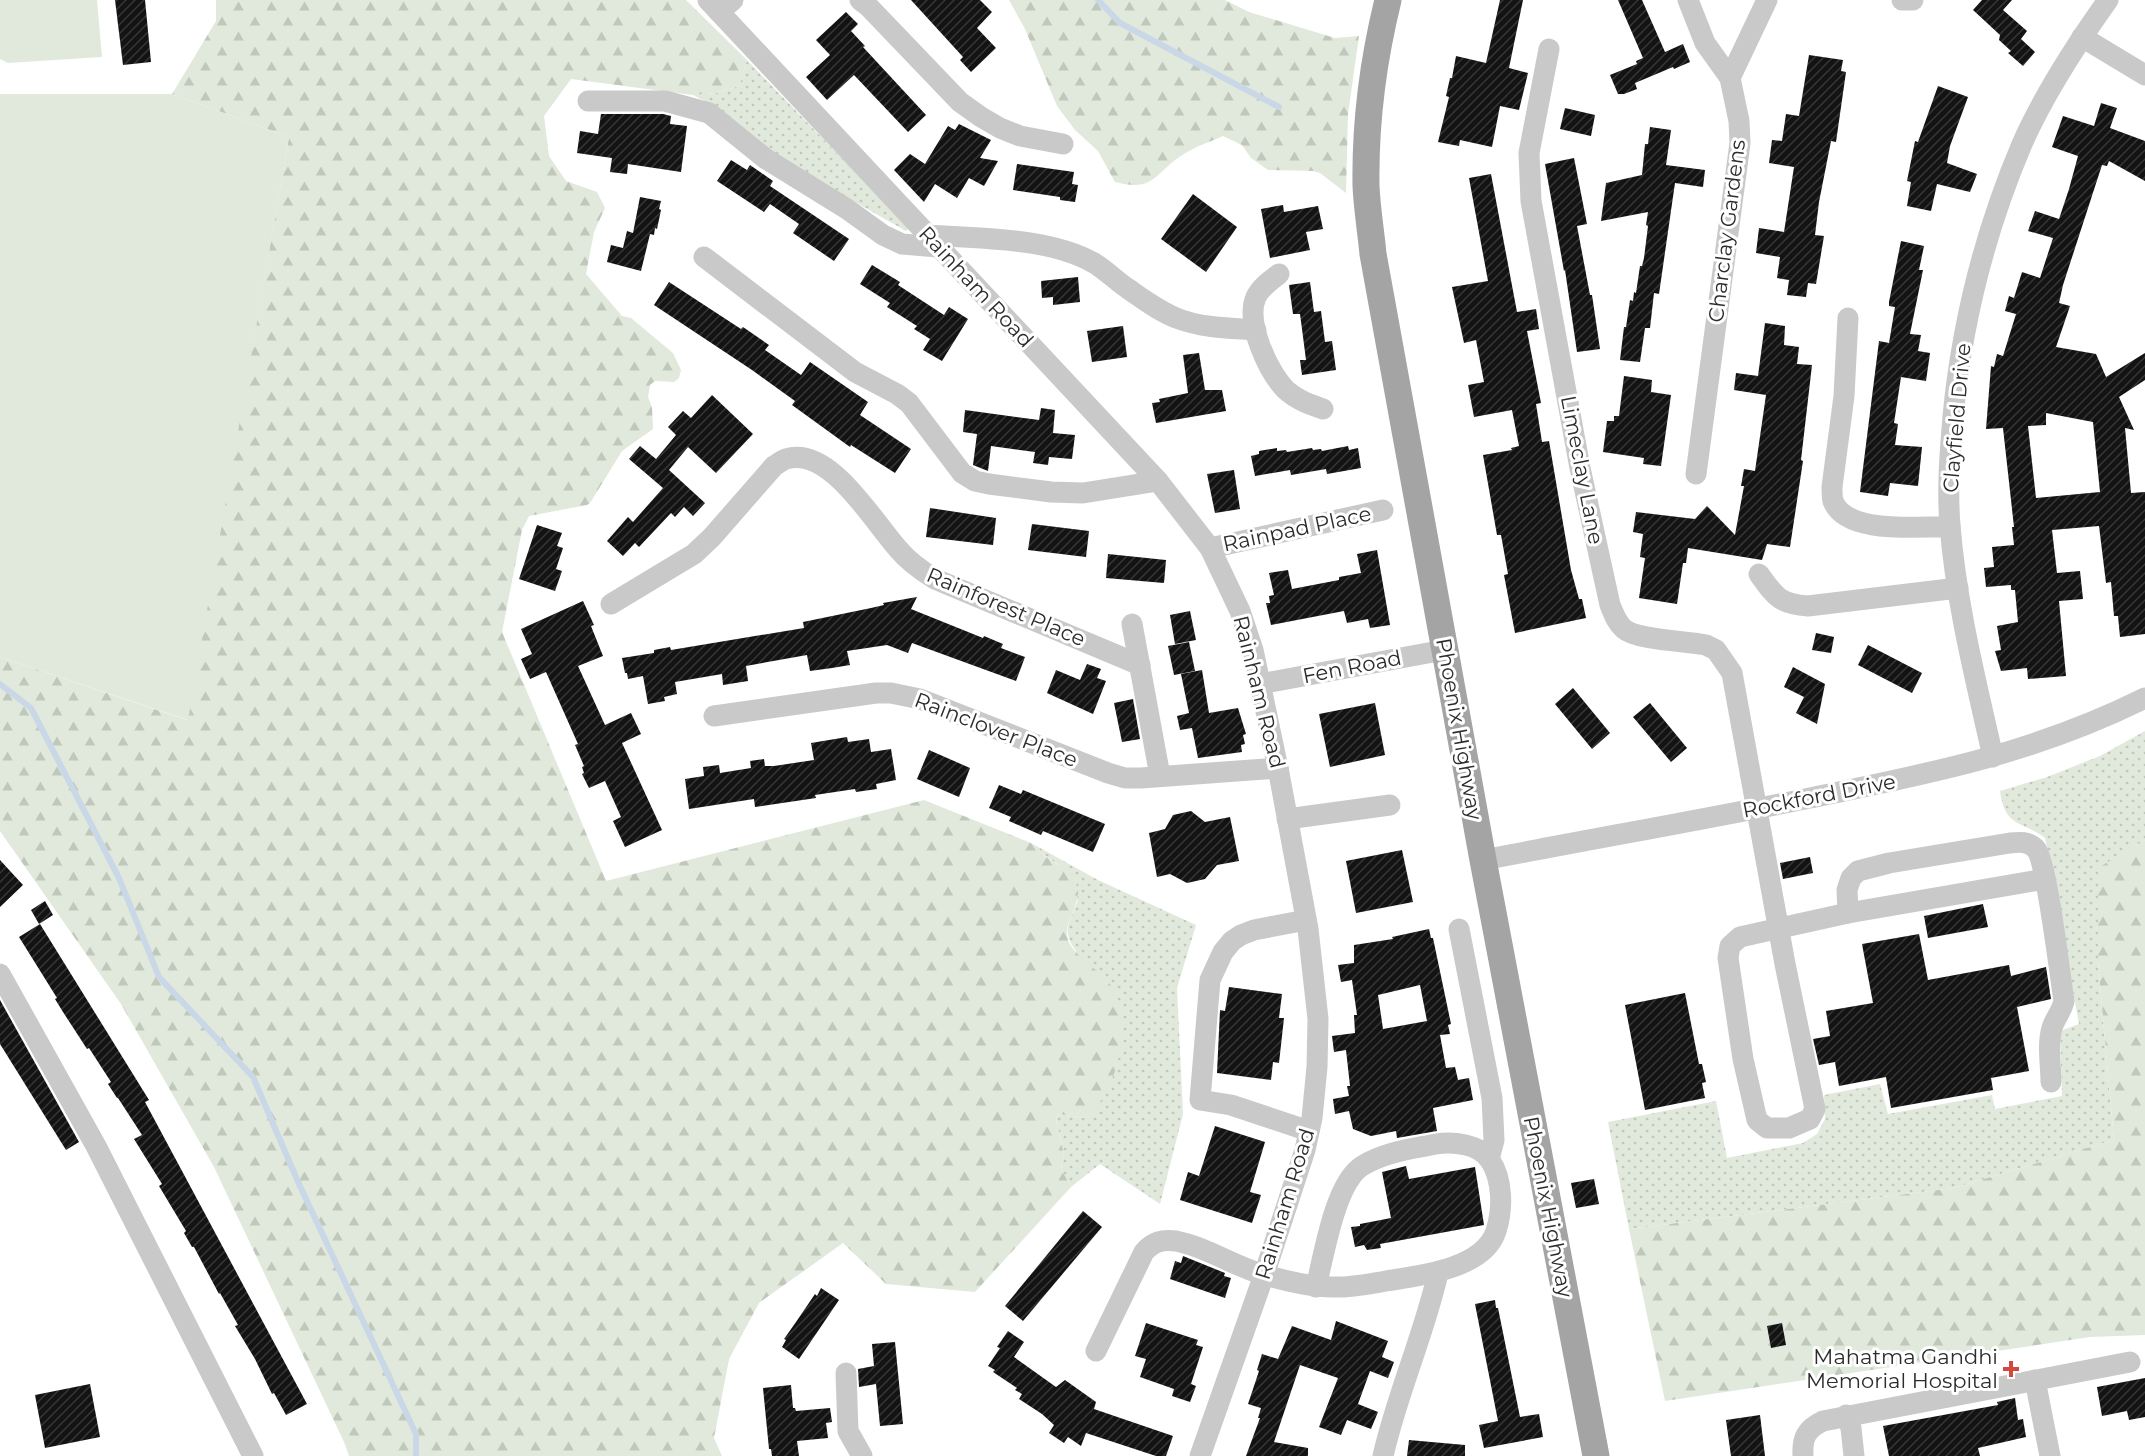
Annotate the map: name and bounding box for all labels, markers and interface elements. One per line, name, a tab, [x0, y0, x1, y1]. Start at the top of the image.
street label: Charclay Gardens	[1703, 138, 1750, 324]
street label: Rainham Road	[914, 221, 1039, 352]
street label: Clayfield Drive	[1938, 342, 1975, 494]
street label: Limeclay Lane	[1556, 393, 1609, 546]
street label: Rainpad Place	[1220, 501, 1373, 556]
street label: Rainforest Place	[923, 562, 1089, 651]
street label: Rainham Road	[1228, 613, 1291, 771]
street label: Phoenix Highway	[1431, 636, 1488, 822]
street label: Fen Road	[1300, 645, 1403, 688]
street label: Rainclover Place	[911, 687, 1081, 772]
street label: Rockford Drive	[1740, 768, 1898, 823]
street label: Phoenix Highway	[1519, 1114, 1578, 1300]
street label: Rainham Road	[1250, 1125, 1319, 1282]
place label: Mahatma Gandhi Memorial Hospital	[1806, 1344, 1998, 1393]
marker: Mahatma Gandhi Memorial Hospital	[2002, 1360, 2020, 1378]

